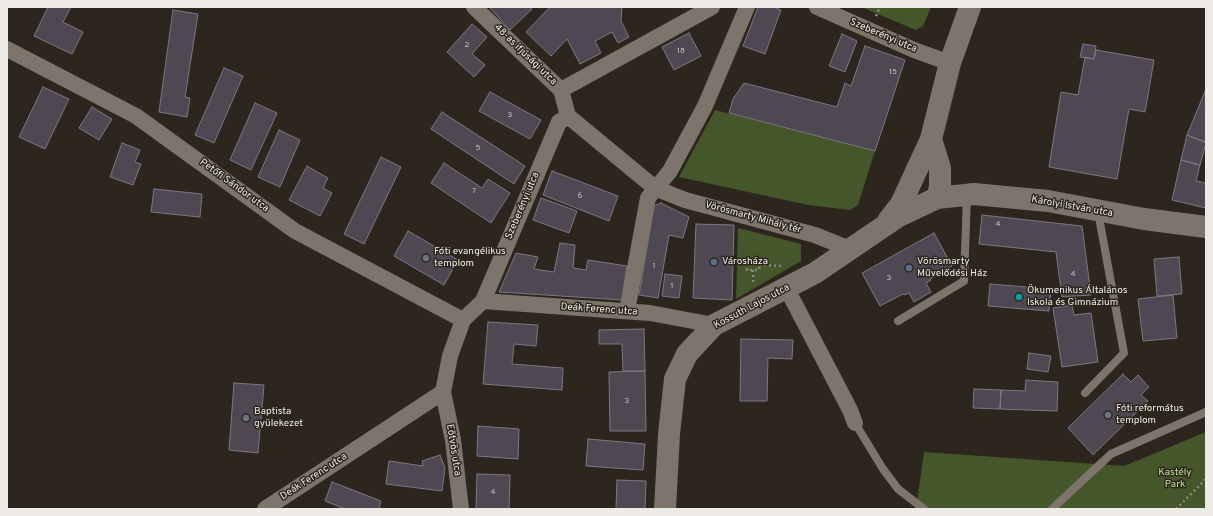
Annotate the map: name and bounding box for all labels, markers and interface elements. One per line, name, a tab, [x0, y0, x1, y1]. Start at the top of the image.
street label: Szeberényi utca	[848, 16, 918, 56]
street label: 48-as ifjúsági utca	[491, 22, 559, 88]
house number: 2	[465, 40, 469, 50]
house number: 18	[677, 46, 685, 56]
house number: 15	[889, 67, 897, 77]
house number: 3	[508, 110, 512, 120]
house number: 5	[476, 143, 480, 153]
street label: Petőfi Sándor utca	[197, 157, 271, 215]
street label: Szeberényi utca	[503, 171, 543, 241]
house number: 7	[472, 186, 476, 196]
house number: 6	[578, 191, 582, 201]
street label: Károlyi István utca	[1030, 194, 1114, 220]
street label: Vörösmarty Mihály tér	[703, 199, 803, 237]
house number: 4	[996, 219, 1000, 229]
place label: Fóti evangélikus templom	[434, 246, 506, 270]
marker: Fóti evangélikus templom	[421, 253, 431, 263]
place label: Városháza	[722, 256, 768, 268]
place label: Vörösmarty Művelődési Ház	[917, 256, 987, 280]
marker: Városháza	[709, 257, 719, 267]
house number: 1	[653, 261, 655, 271]
marker: Vörösmarty Művelődési Ház	[904, 263, 914, 273]
house number: 4	[1071, 269, 1075, 279]
house number: 3	[887, 273, 891, 283]
house number: 1	[671, 281, 673, 291]
street label: Kossuth Lajos utca	[712, 282, 792, 332]
place label: Ökumenikus Általános Iskola és Gimnázium	[1027, 285, 1127, 308]
marker: Ökumenikus Általános Iskola és Gimnázium	[1014, 292, 1024, 302]
street label: Deák Ferenc utca	[560, 301, 638, 319]
house number: 3	[625, 396, 629, 406]
place label: Fóti református templom	[1116, 403, 1184, 426]
place label: Baptista gyülekezet	[254, 406, 303, 430]
marker: Fóti református templom	[1103, 410, 1113, 420]
marker: Baptista gyülekezet	[241, 413, 251, 423]
street label: Eötvös utca	[443, 423, 463, 477]
street label: Deák Ferenc utca	[278, 451, 350, 503]
park label: Kastély Park	[1158, 467, 1192, 490]
house number: 4	[491, 487, 495, 497]

